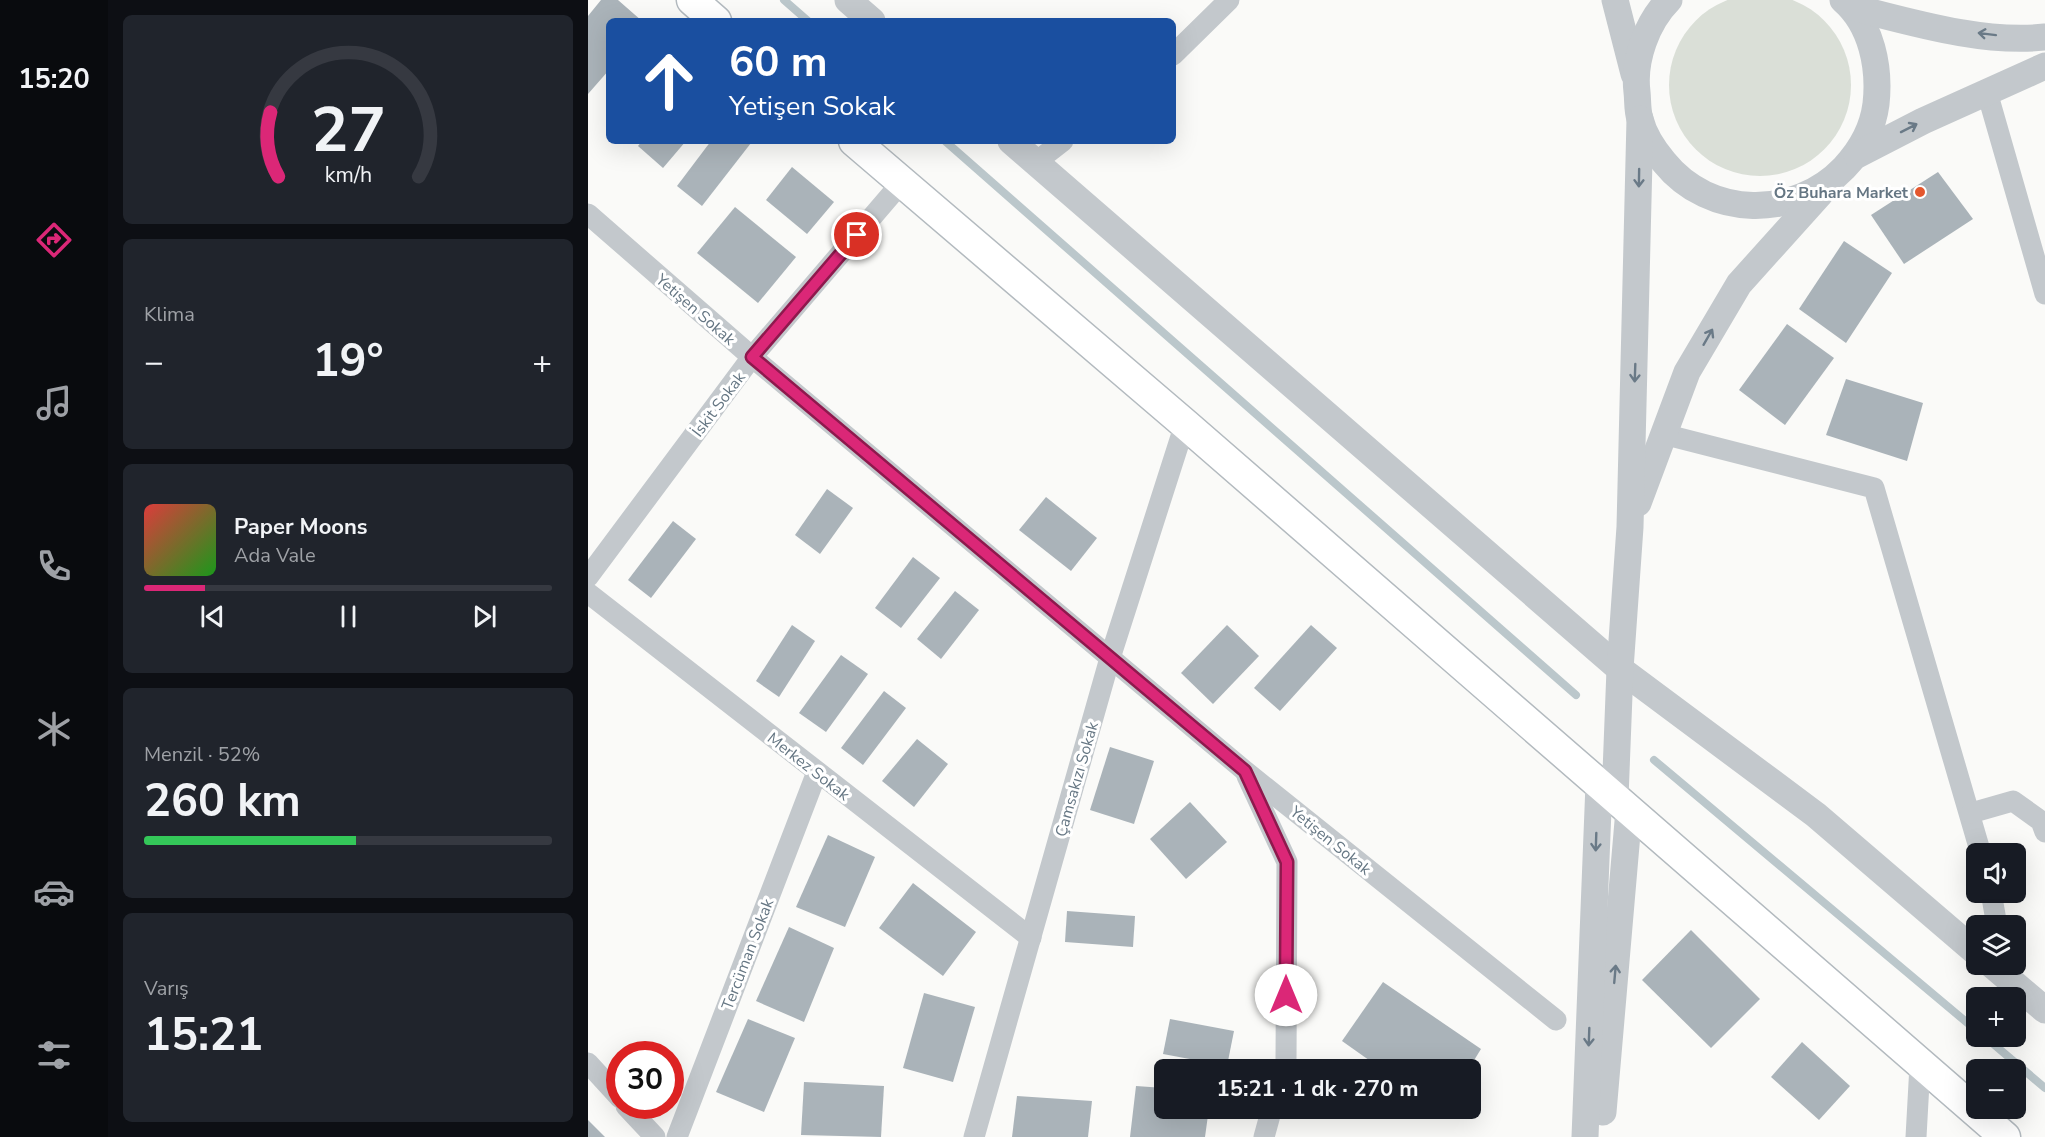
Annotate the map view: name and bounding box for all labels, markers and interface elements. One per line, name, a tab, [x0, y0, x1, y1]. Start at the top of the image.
one-way arrow	[1978, 29, 1997, 40]
text: 60 m	[729, 34, 828, 91]
icon: ahead	[630, 42, 708, 120]
text: 15:20	[18, 61, 90, 98]
text: 27	[311, 88, 385, 173]
text: Yetişen Sokak	[729, 88, 895, 125]
one-way arrow	[1900, 122, 1917, 134]
text: km/h	[324, 160, 372, 190]
one-way arrow	[1633, 167, 1645, 187]
place label: Öz Buhara Market	[1774, 182, 1909, 204]
marker: Öz Buhara Market	[1913, 185, 1927, 199]
pin	[831, 209, 882, 260]
icon: arrive	[840, 218, 873, 251]
icon: directions	[33, 219, 75, 261]
street label: Yetişen Sokak	[650, 268, 741, 351]
text: Klima	[144, 301, 195, 328]
one-way arrow	[1703, 329, 1714, 347]
text: 19°	[312, 331, 384, 392]
text: −	[144, 340, 164, 385]
text: +	[532, 340, 552, 385]
one-way arrow	[1629, 362, 1641, 382]
street label: İskit Sokak	[687, 367, 751, 442]
icon: music	[33, 382, 75, 424]
text: Paper Moons	[234, 512, 368, 542]
text: Ada Vale	[234, 542, 316, 569]
icon: phone	[33, 545, 75, 587]
icon: previous	[196, 600, 229, 633]
icon: pause	[332, 600, 365, 633]
icon: next	[468, 600, 501, 633]
icon: climate	[33, 708, 75, 750]
street label: Çamsakızı Sokak	[1050, 718, 1104, 839]
street label: Merkez Sokak	[763, 728, 855, 806]
text: Menzil · 52%	[144, 741, 260, 768]
text: 260 km	[144, 771, 301, 832]
street label: Yetişen Sokak	[1284, 801, 1376, 881]
one-way arrow	[1591, 832, 1602, 851]
map controls	[1966, 843, 2026, 1119]
button: sound	[1966, 843, 2026, 903]
icon: car	[33, 871, 75, 913]
street label: Tercüman Sokak	[717, 895, 780, 1013]
button: layers	[1966, 915, 2026, 975]
position arrow	[1254, 963, 1318, 1027]
one-way arrow	[1610, 965, 1621, 985]
text: Varış	[144, 975, 189, 1002]
button: +	[1966, 987, 2026, 1047]
text: 15:21	[144, 1005, 263, 1066]
one-way arrow	[1583, 1026, 1594, 1046]
icon: filters	[33, 1034, 75, 1076]
speed limit sign: 30	[606, 1041, 684, 1119]
button: −	[1966, 1059, 2026, 1119]
text: 15:21 · 1 dk · 270 m	[1217, 1074, 1418, 1104]

